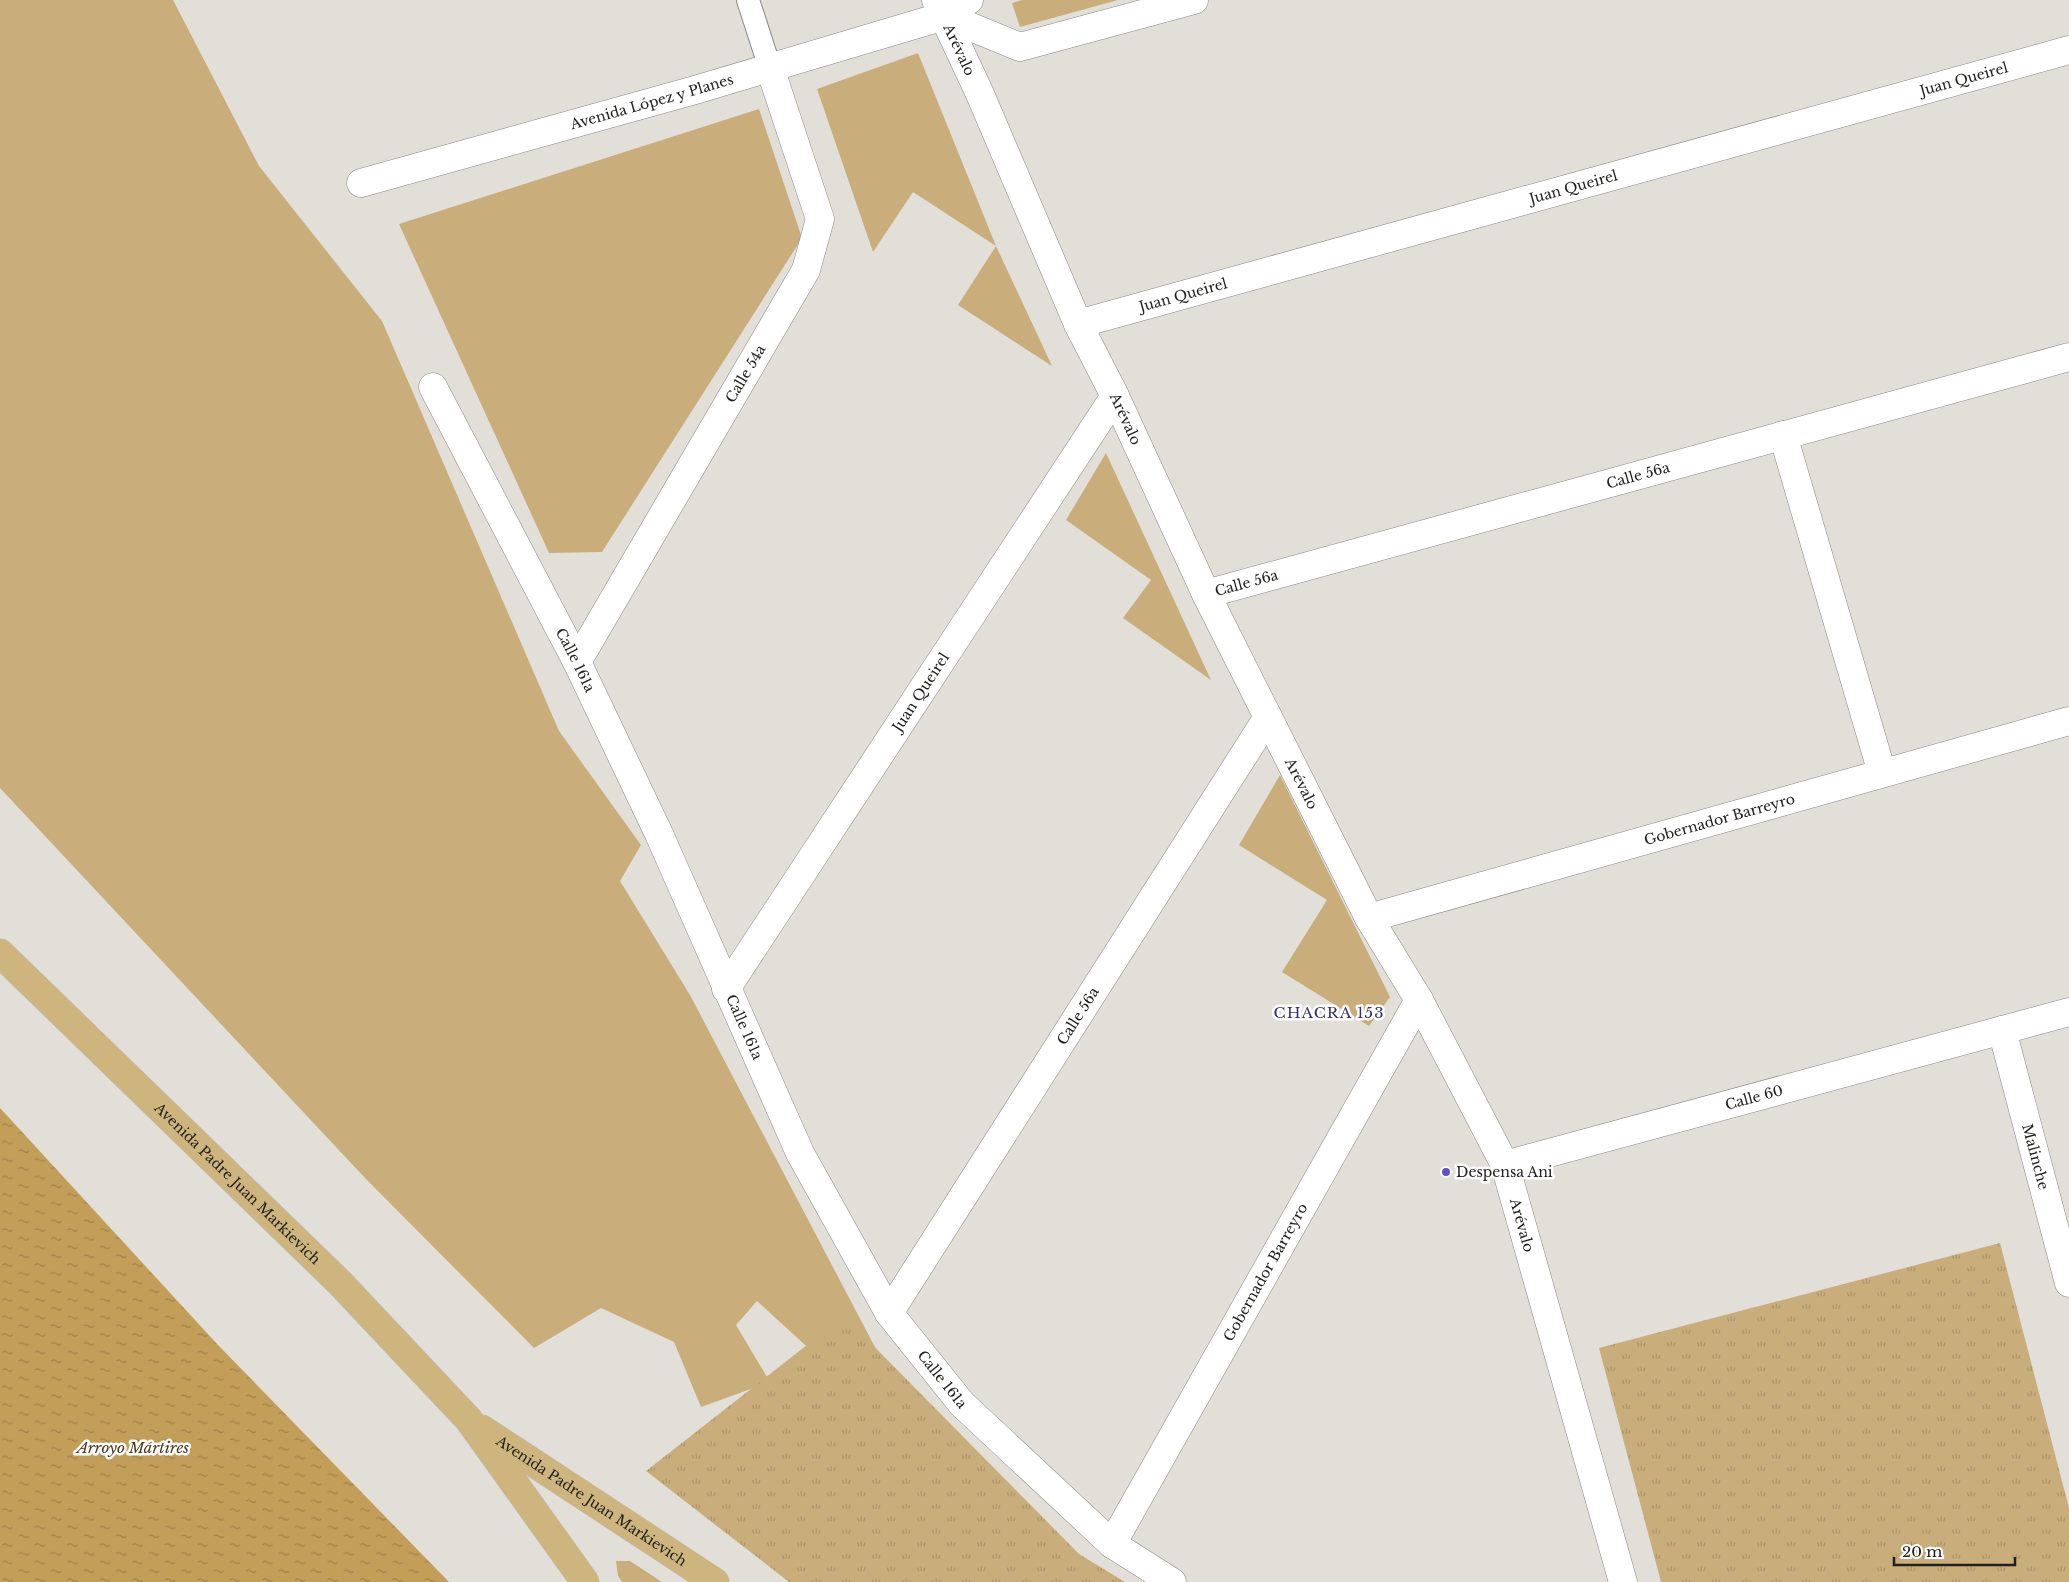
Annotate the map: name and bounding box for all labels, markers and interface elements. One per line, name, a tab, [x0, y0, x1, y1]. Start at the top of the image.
street label: Arévalo	[939, 20, 979, 79]
street label: Juan Queirel	[1916, 58, 2010, 100]
street label: Avenida López y Planes	[567, 70, 736, 134]
street label: Juan Queirel	[1525, 166, 1620, 208]
street label: Juan Queirel	[1135, 274, 1230, 316]
street label: Calle 54a	[722, 341, 770, 406]
street label: Arévalo	[1105, 389, 1145, 448]
street label: Calle 56a	[1604, 458, 1672, 493]
street label: Calle 56a	[1213, 566, 1280, 600]
street label: Calle 161a	[552, 625, 599, 695]
street label: Juan Queirel	[887, 649, 953, 737]
street label: Arévalo	[1281, 754, 1322, 812]
street label: Gobernador Barreyro	[1642, 790, 1797, 849]
street label: Calle 56a	[1053, 984, 1103, 1048]
street label: Calle 161a	[722, 992, 767, 1063]
district label: CHACRA 153	[1274, 1003, 1384, 1022]
street label: Calle 60	[1723, 1081, 1785, 1114]
street label: Avenida Padre Juan Markievich	[150, 1098, 325, 1268]
street label: Malinche	[2018, 1122, 2053, 1191]
place label: Despensa Ani	[1456, 1163, 1553, 1181]
marker: Despensa Ani	[1440, 1166, 1452, 1178]
street label: Arévalo	[1506, 1195, 1538, 1254]
street label: Gobernador Barreyro	[1219, 1200, 1311, 1345]
street label: Calle 161a	[914, 1347, 971, 1412]
street label: Avenida Padre Juan Markievich	[492, 1431, 691, 1570]
water label: Arroyo Mártires	[75, 1438, 189, 1457]
scale bar	[1894, 1534, 2015, 1566]
text: 20 m	[1902, 1542, 1942, 1561]

